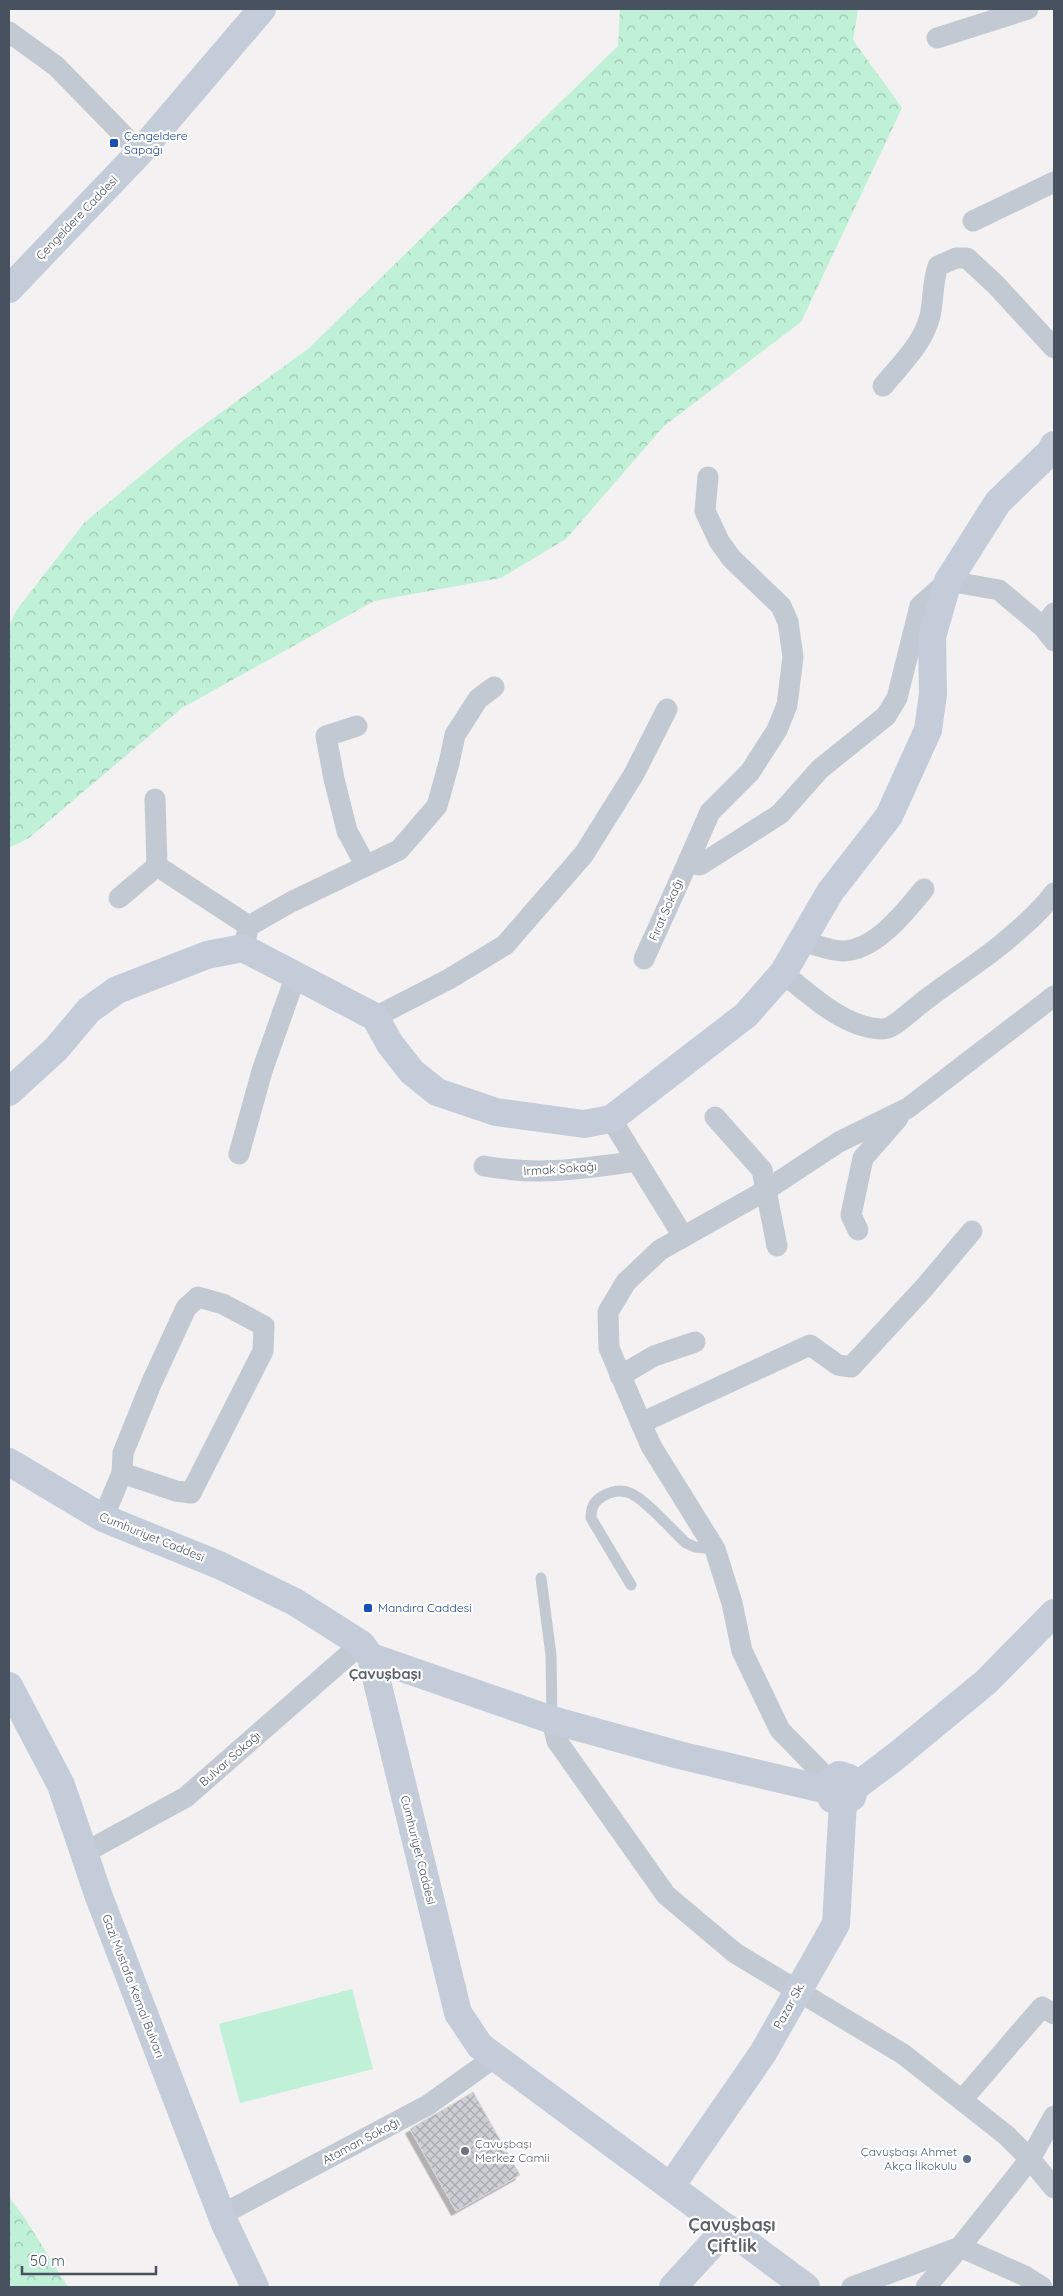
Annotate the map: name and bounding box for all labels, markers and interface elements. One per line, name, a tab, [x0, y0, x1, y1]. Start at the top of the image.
place label: Çengeldere Sapağı	[124, 128, 188, 157]
marker: Çengeldere Sapağı	[108, 137, 120, 149]
street label: Çengeldere Caddesi	[33, 172, 121, 263]
street label: Fırat Sokağı	[645, 877, 686, 943]
street label: Irmak Sokağı	[523, 1158, 597, 1179]
street label: Cumhuriyet Caddesi	[97, 1509, 207, 1564]
place label: Mandıra Caddesi	[378, 1600, 472, 1615]
marker: Mandıra Caddesi	[362, 1602, 374, 1614]
district label: Çavuşbaşı	[349, 1664, 421, 1683]
street label: Bulvar Sokağı	[196, 1728, 263, 1789]
street label: Cumhuriyet Caddesi	[398, 1794, 439, 1906]
street label: Gazi Mustafa Kemal Bulvarı	[99, 1912, 168, 2060]
street label: Pazar Sk.	[770, 1980, 807, 2032]
street label: Ataman Sokağı	[320, 2114, 402, 2167]
place label: Çavuşbaşı Merkez Camii	[475, 2136, 549, 2165]
place label: Çavuşbaşı Ahmet Akça İlkokulu	[861, 2144, 957, 2173]
marker: Çavuşbaşı Merkez Camii	[459, 2145, 471, 2157]
marker: Çavuşbaşı Ahmet Akça İlkokulu	[961, 2153, 973, 2165]
district label: Çavuşbaşı Çiftlik	[688, 2213, 776, 2257]
scale bar	[22, 2244, 156, 2276]
text: 50 m	[30, 2251, 65, 2270]

